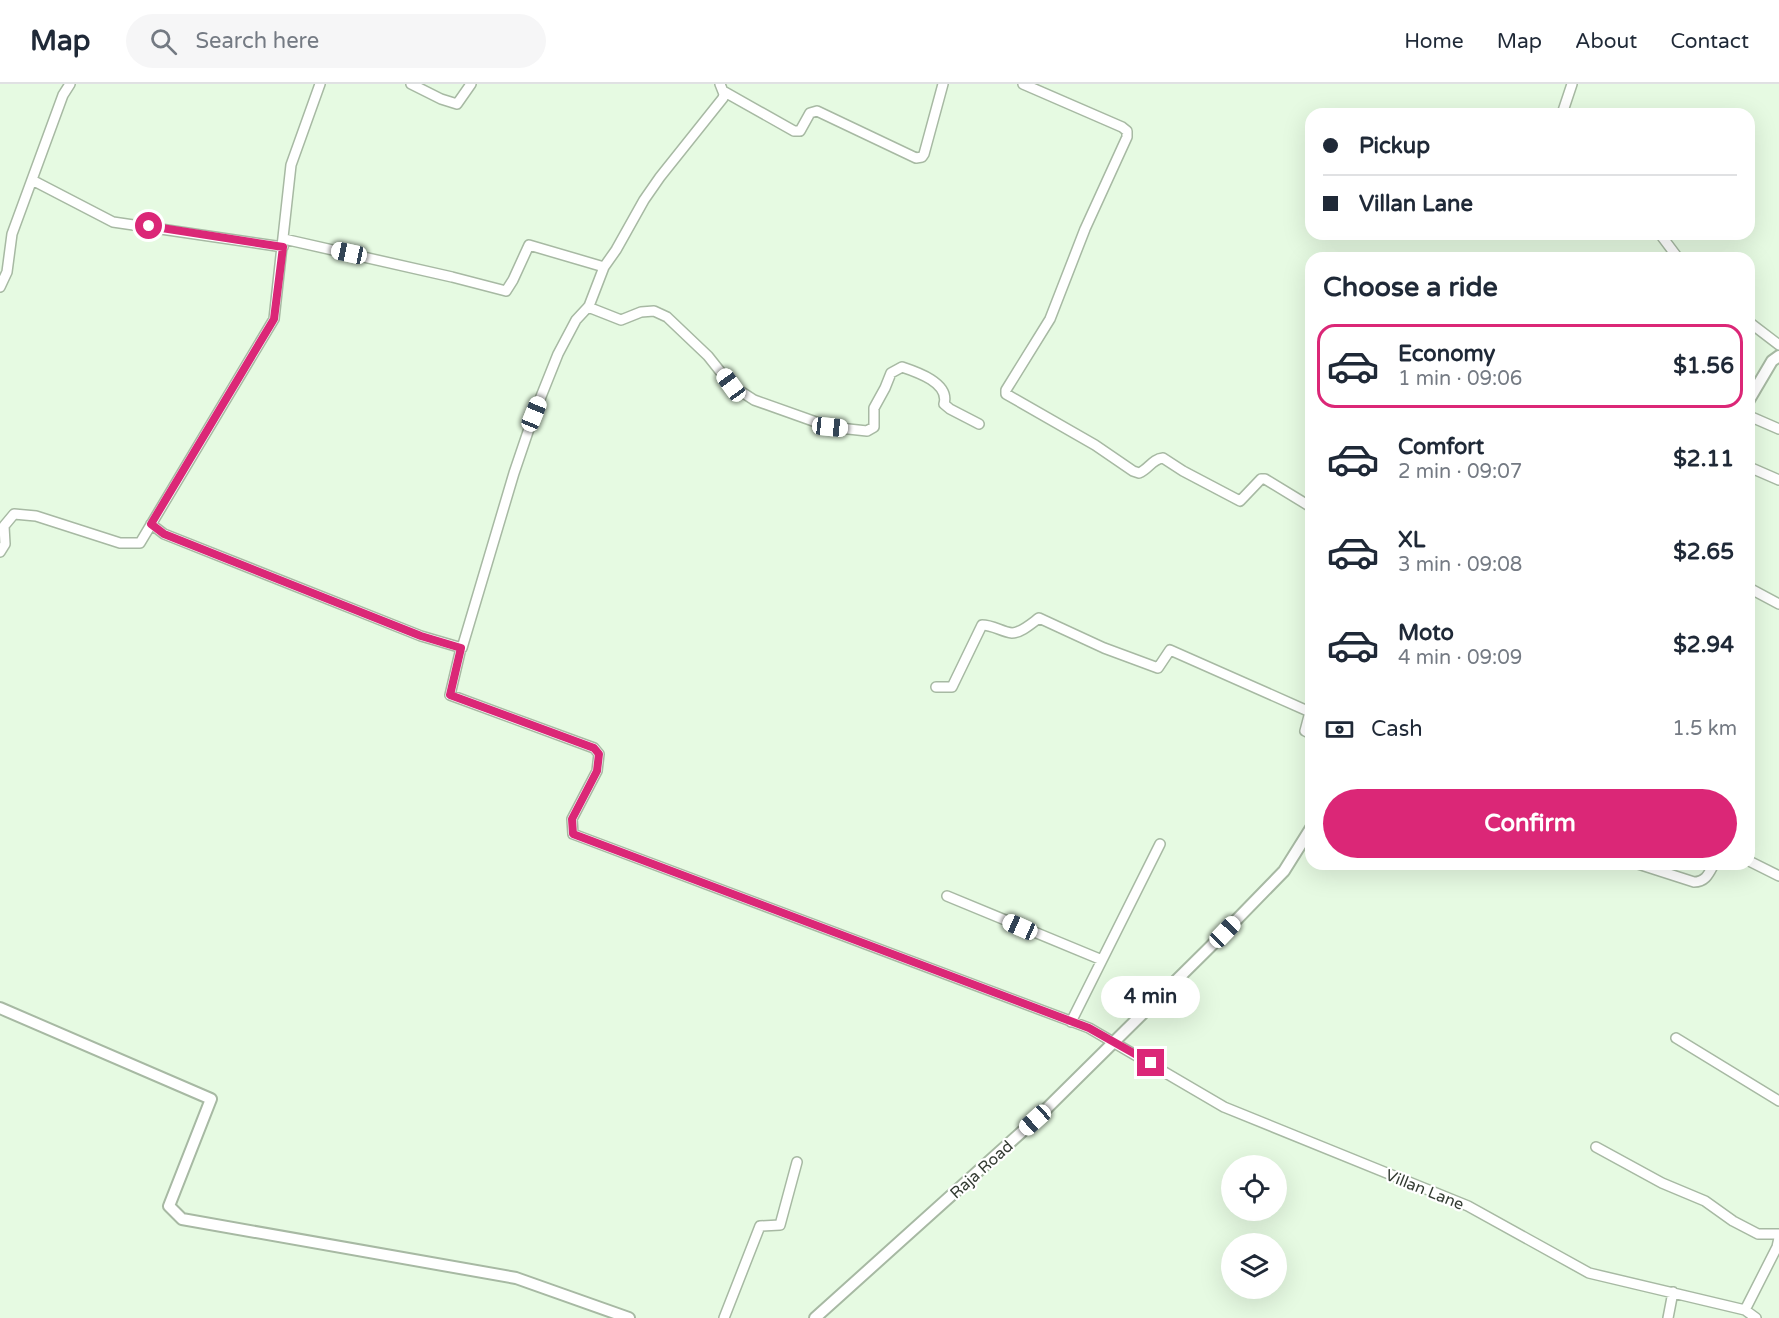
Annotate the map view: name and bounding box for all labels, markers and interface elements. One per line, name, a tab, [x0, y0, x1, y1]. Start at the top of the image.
search box	[126, 14, 546, 68]
text: Map	[30, 24, 90, 58]
icon: search	[147, 25, 180, 58]
text: Search here	[195, 28, 319, 54]
text: Home	[1404, 29, 1464, 54]
text: Map	[1497, 29, 1542, 54]
text: About	[1575, 29, 1637, 54]
text: Contact	[1670, 29, 1749, 54]
text: Pickup	[1359, 133, 1430, 159]
text: Villan Lane	[1359, 191, 1473, 217]
route start	[135, 212, 162, 239]
car	[330, 240, 368, 266]
text: Choose a ride	[1323, 271, 1498, 304]
icon: car	[1326, 339, 1380, 393]
text: Economy	[1398, 341, 1495, 367]
text: $1.56	[1673, 353, 1734, 379]
car	[713, 365, 749, 405]
text: 1 min · 09:06	[1398, 367, 1522, 391]
car	[519, 394, 549, 434]
car	[811, 416, 849, 438]
icon: car	[1326, 432, 1380, 486]
text: Comfort	[1398, 434, 1484, 460]
text: $2.11	[1673, 446, 1734, 472]
text: 2 min · 09:07	[1398, 460, 1522, 484]
icon: car	[1326, 525, 1380, 579]
text: XL	[1398, 527, 1425, 553]
text: $2.65	[1673, 539, 1734, 565]
text: 3 min · 09:08	[1398, 553, 1522, 577]
icon: car	[1326, 618, 1380, 672]
text: Moto	[1398, 620, 1454, 646]
text: $2.94	[1673, 632, 1734, 658]
text: 4 min · 09:09	[1398, 646, 1522, 670]
icon: cash	[1323, 713, 1356, 746]
text: Cash	[1371, 716, 1423, 742]
text: 1.5 km	[1672, 717, 1737, 741]
button: Confirm	[1323, 789, 1737, 858]
car	[1000, 911, 1040, 943]
car	[1206, 913, 1244, 951]
callout: 4 min	[1102, 976, 1200, 1018]
text: 4 min	[1124, 985, 1177, 1009]
route end	[1137, 1049, 1164, 1076]
car	[1016, 1101, 1054, 1139]
street label: Raja Road	[946, 1136, 1017, 1203]
map controls	[1221, 1155, 1287, 1299]
button: locate	[1221, 1155, 1287, 1221]
street label: Villan Lane	[1382, 1165, 1467, 1215]
button: layers	[1221, 1233, 1287, 1299]

